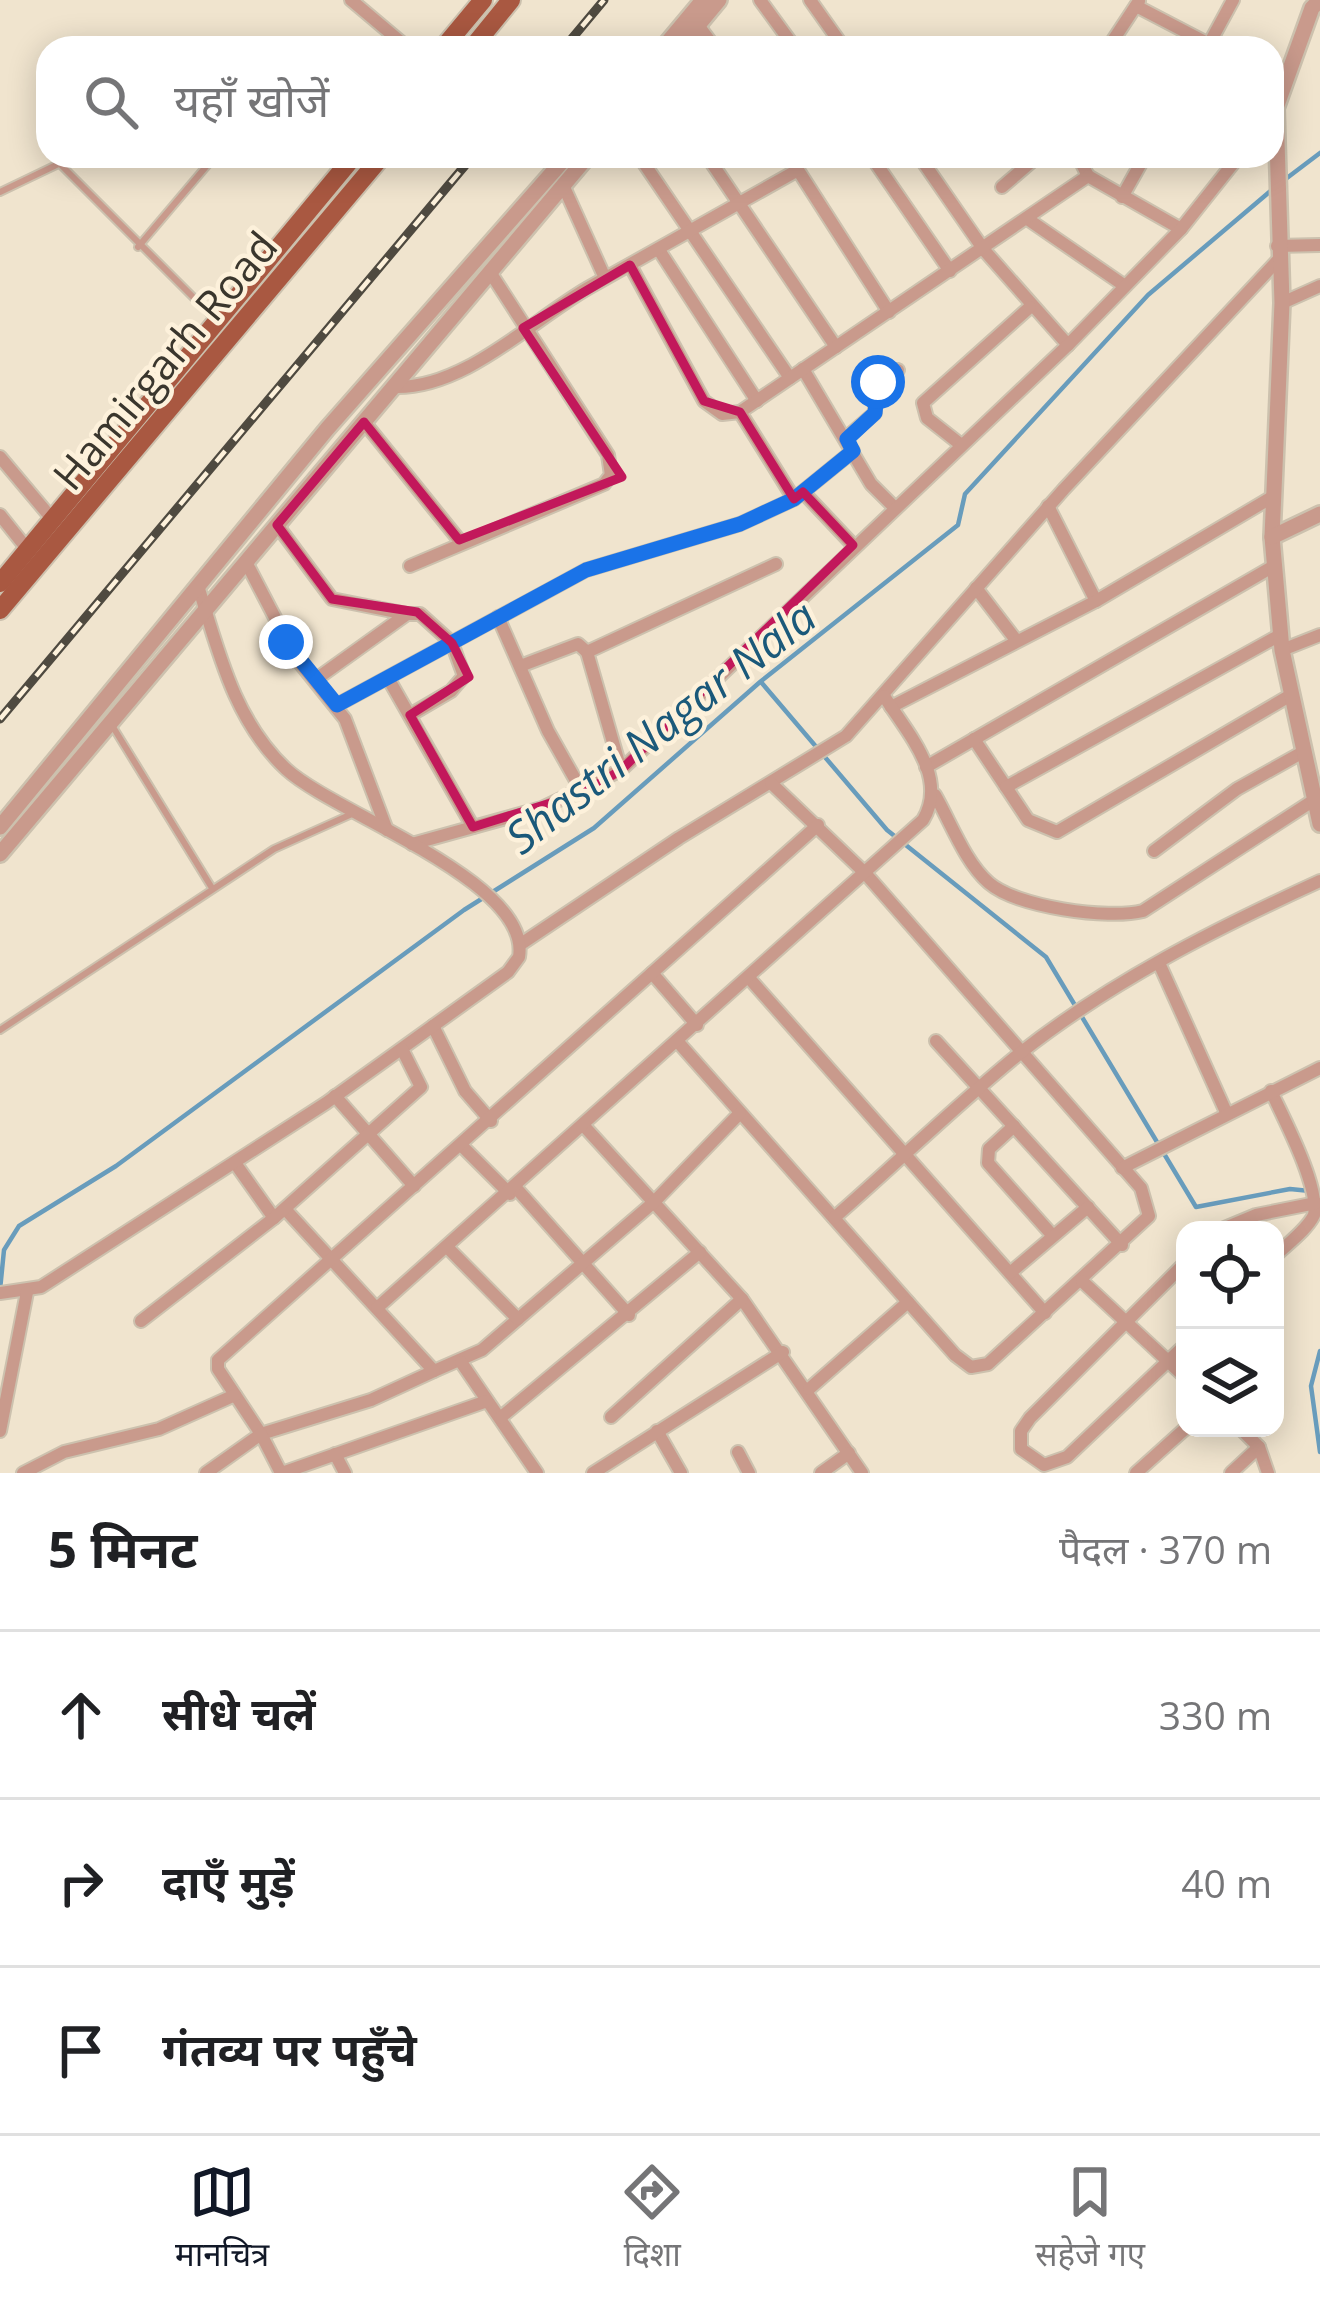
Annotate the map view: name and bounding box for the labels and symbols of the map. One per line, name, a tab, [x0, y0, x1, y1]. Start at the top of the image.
street label: Hamirgarh Road	[39, 219, 289, 501]
route start	[851, 355, 905, 409]
water label: Shastri Nagar Nala	[492, 585, 828, 867]
route end	[259, 615, 313, 669]

